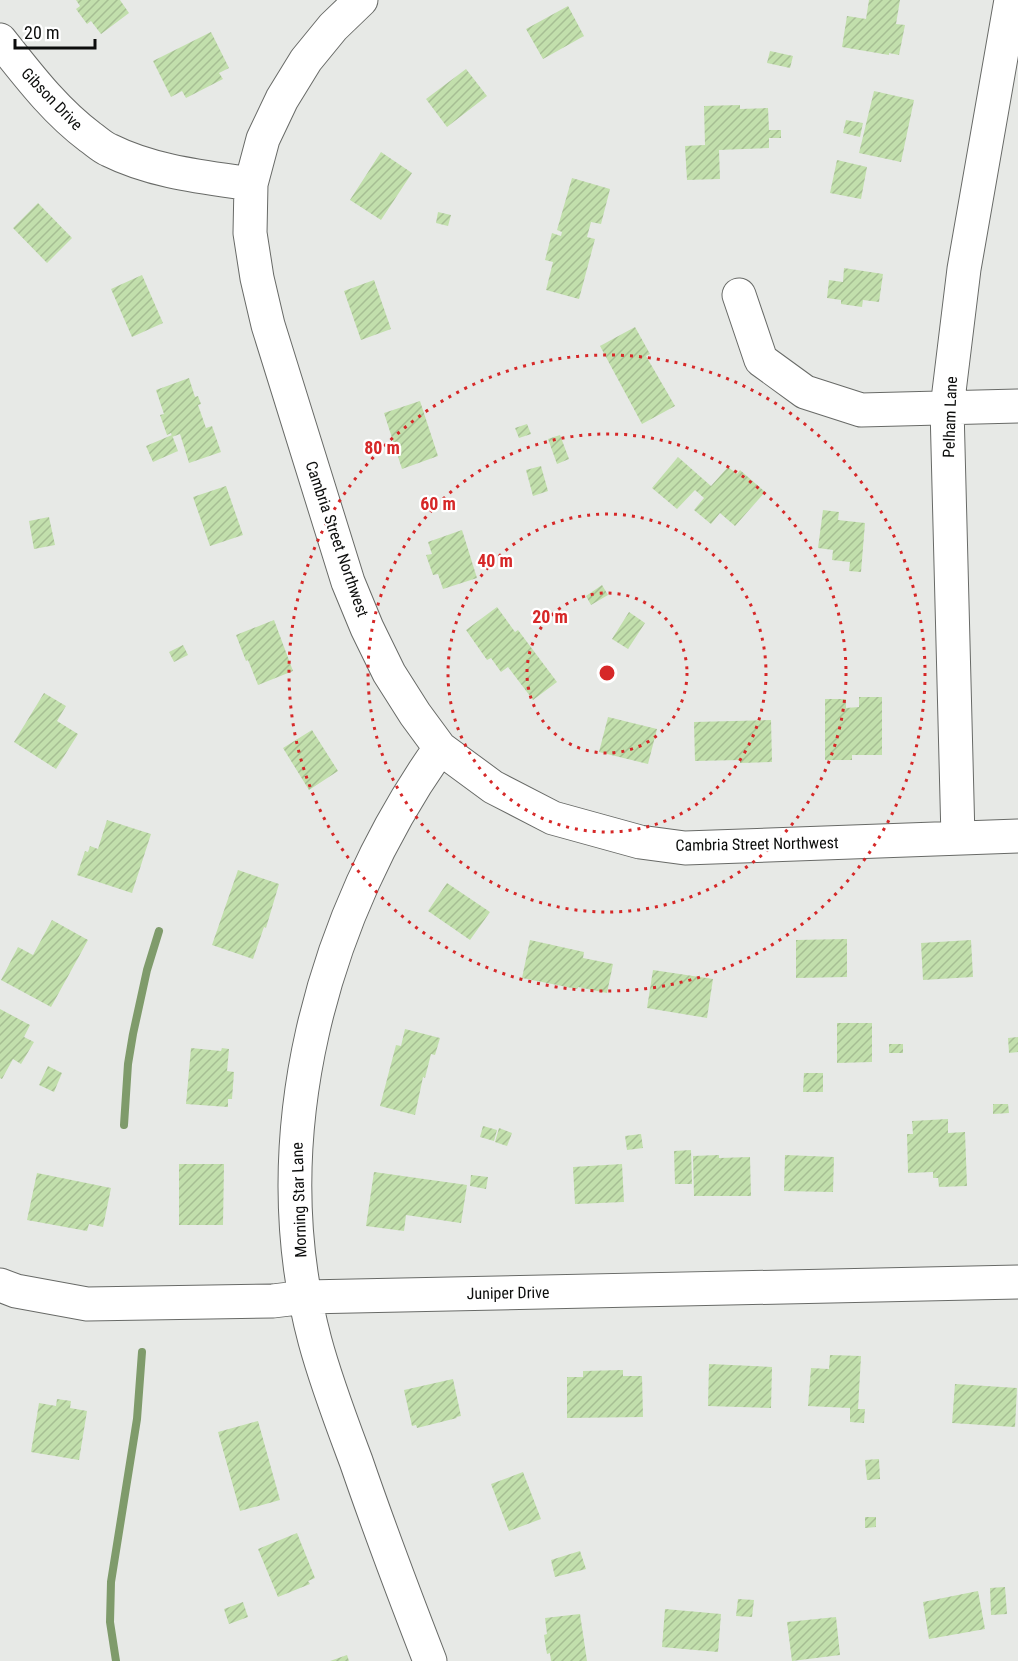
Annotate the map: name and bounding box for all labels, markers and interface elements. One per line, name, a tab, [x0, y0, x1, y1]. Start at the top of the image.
scale bar	[15, 12, 94, 50]
text: 20 m	[24, 22, 59, 43]
street label: Gibson Drive	[17, 64, 87, 134]
street label: Pelham Lane	[939, 376, 961, 458]
text: 80 m	[364, 437, 400, 458]
street label: Cambria Street Northwest	[301, 459, 373, 620]
text: 60 m	[420, 493, 456, 514]
text: 40 m	[477, 550, 513, 571]
text: 20 m	[532, 606, 568, 627]
centre of rings	[597, 663, 617, 683]
street label: Cambria Street Northwest	[675, 833, 839, 855]
street label: Morning Star Lane	[287, 1142, 311, 1258]
street label: Juniper Drive	[466, 1283, 550, 1303]

